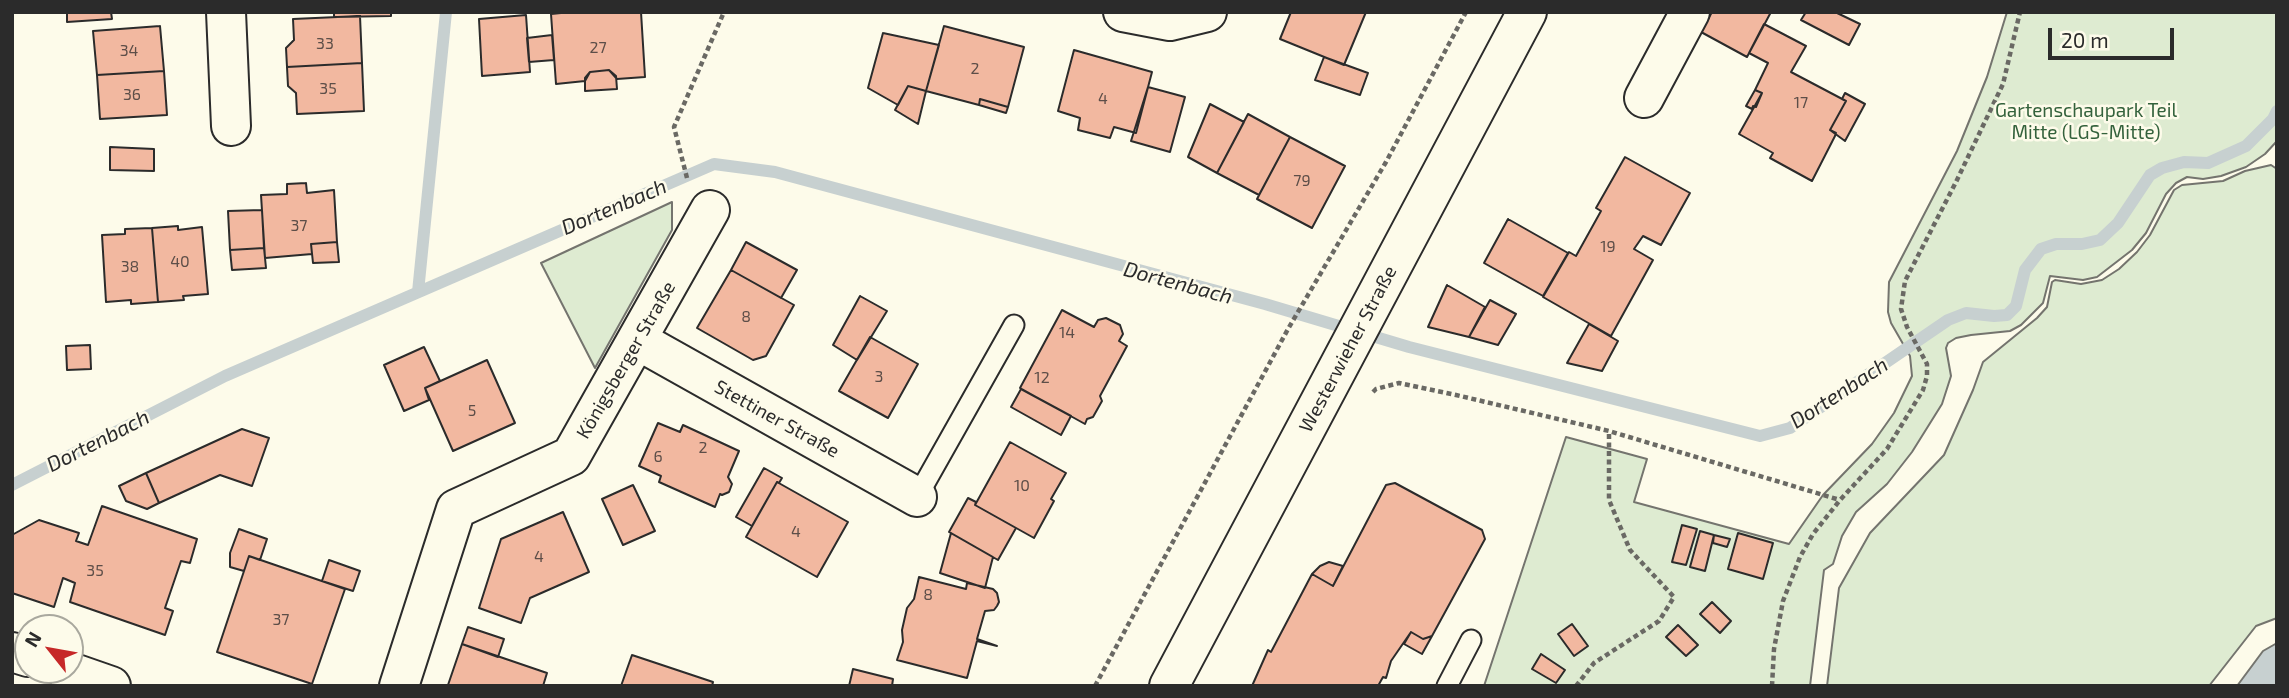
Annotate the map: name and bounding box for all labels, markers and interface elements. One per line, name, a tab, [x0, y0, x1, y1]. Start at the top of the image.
scale bar	[2051, 14, 2177, 58]
text: 20 m	[2061, 27, 2109, 52]
house number: 33	[316, 34, 334, 54]
house number: 27	[589, 38, 607, 58]
house number: 34	[120, 41, 138, 61]
house number: 2	[971, 59, 979, 79]
house number: 35	[319, 79, 337, 99]
house number: 36	[123, 85, 141, 105]
house number: 4	[1098, 89, 1108, 109]
house number: 17	[1794, 93, 1808, 113]
park label: Gartenschaupark Teil Mitte (LGS-Mitte)	[1995, 100, 2177, 144]
house number: 79	[1293, 171, 1311, 191]
water label: Dortenbach	[558, 174, 670, 240]
house number: 37	[290, 216, 308, 236]
house number: 19	[1600, 237, 1616, 257]
house number: 40	[170, 252, 190, 272]
water label: Dortenbach	[1121, 256, 1235, 310]
house number: 38	[121, 257, 139, 277]
street label: Westerwieher Straße	[1294, 262, 1402, 436]
street label: Königsberger Straße	[572, 277, 680, 443]
house number: 8	[741, 307, 751, 327]
house number: 14	[1059, 323, 1075, 343]
water label: Dortenbach	[1785, 352, 1893, 434]
house number: 3	[875, 367, 883, 387]
house number: 12	[1034, 368, 1050, 388]
street label: Stettiner Straße	[711, 375, 843, 463]
house number: 5	[468, 401, 476, 421]
water label: Dortenbach	[42, 404, 154, 478]
house number: 2	[699, 438, 707, 458]
house number: 6	[653, 447, 663, 467]
house number: 10	[1014, 476, 1030, 496]
house number: 4	[791, 522, 801, 542]
house number: 4	[534, 547, 544, 567]
house number: 35	[86, 561, 104, 581]
house number: 8	[923, 585, 933, 605]
house number: 37	[272, 610, 290, 630]
north arrow	[14, 614, 84, 684]
text: N	[19, 627, 46, 651]

